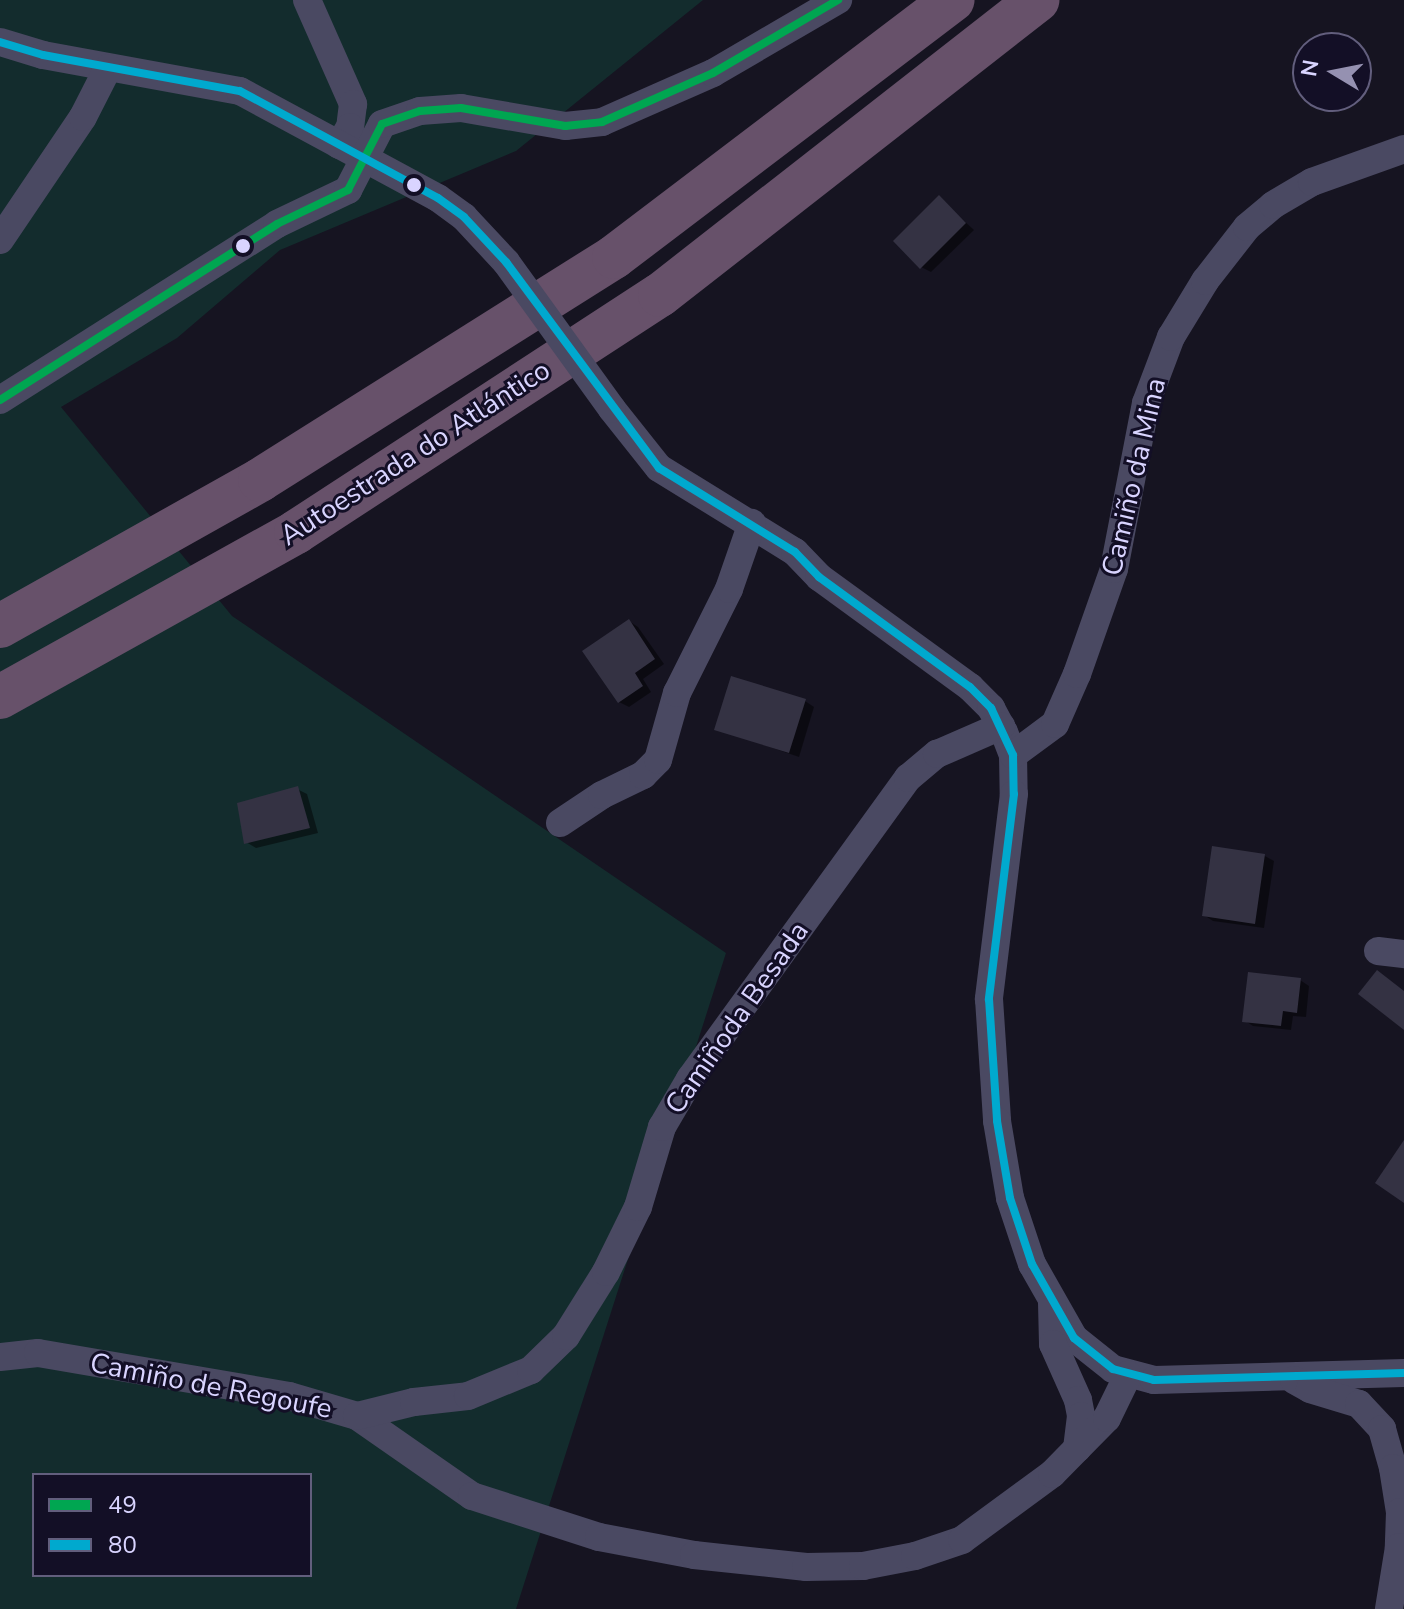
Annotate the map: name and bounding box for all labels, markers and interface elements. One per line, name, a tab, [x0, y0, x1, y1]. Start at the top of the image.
north arrow	[1292, 32, 1372, 112]
text: N	[1294, 57, 1327, 79]
unlabelled marker	[406, 177, 422, 193]
unlabelled marker	[235, 238, 251, 254]
street label: Autoestrada do Atlántico	[274, 353, 556, 553]
street label: Camiño da Mina	[1095, 375, 1173, 579]
street label: Camiñoda Besada	[658, 915, 816, 1121]
street label: Camiño de Regoufe	[87, 1346, 335, 1426]
legend	[32, 1473, 312, 1577]
text: 49	[108, 1489, 137, 1521]
text: 80	[108, 1529, 137, 1561]

